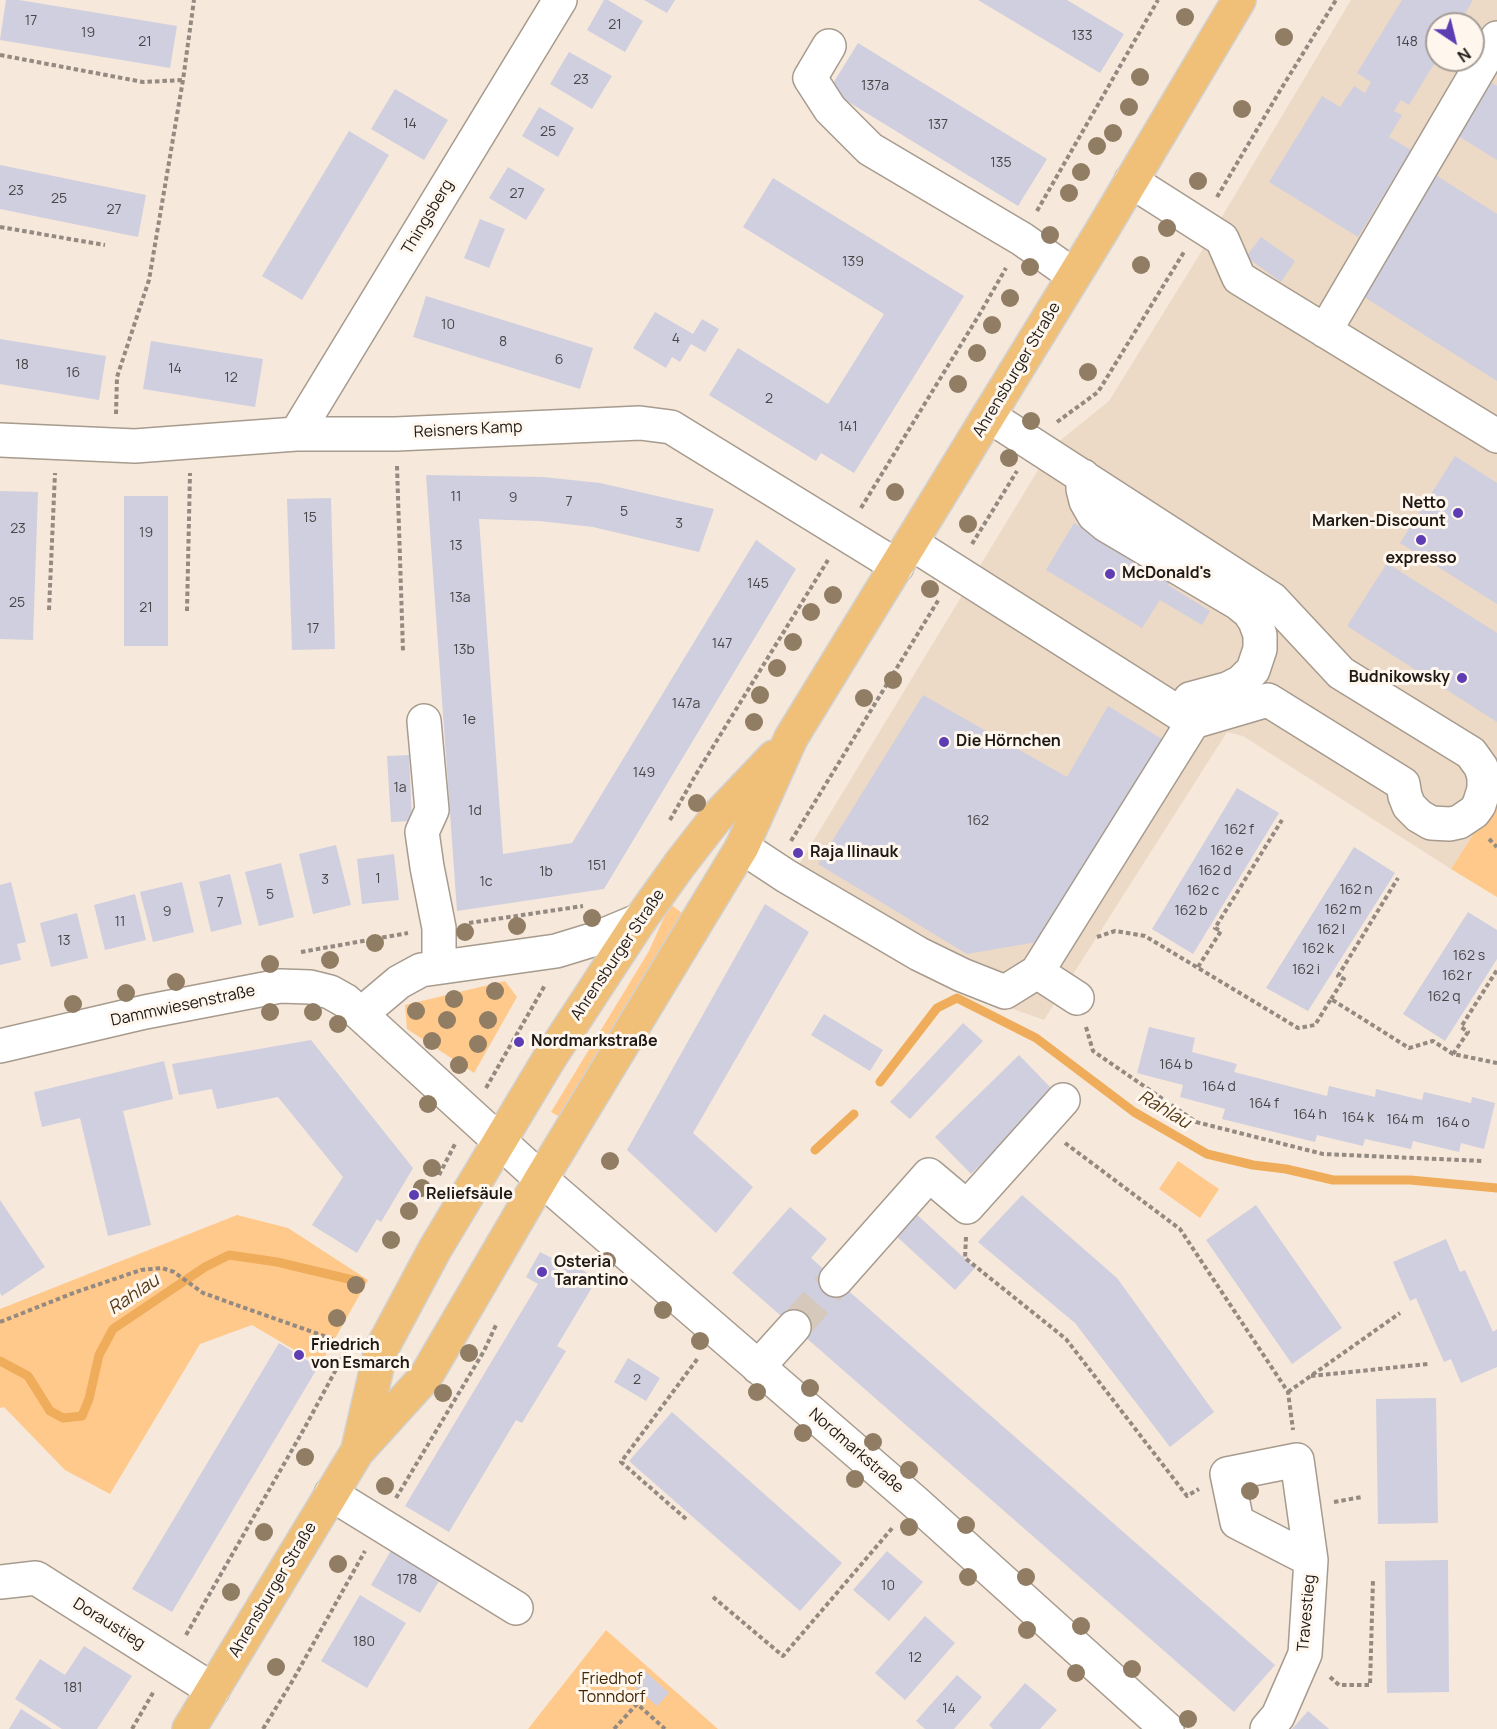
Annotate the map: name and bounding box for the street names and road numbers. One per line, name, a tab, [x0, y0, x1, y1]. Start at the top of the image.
street label: Thingsberg	[398, 176, 458, 258]
street label: Ahrensburger Straße	[969, 299, 1065, 441]
street label: Reisners Kamp	[413, 418, 523, 442]
street label: Ahrensburger Straße	[567, 886, 669, 1024]
street label: Dammwiesenstraße	[109, 981, 257, 1031]
street label: Nordmarkstraße	[805, 1405, 907, 1497]
street label: Ahrensburger Straße	[225, 1519, 321, 1661]
street label: Travestieg	[1294, 1574, 1320, 1652]
street label: Doraustieg	[69, 1594, 149, 1654]

